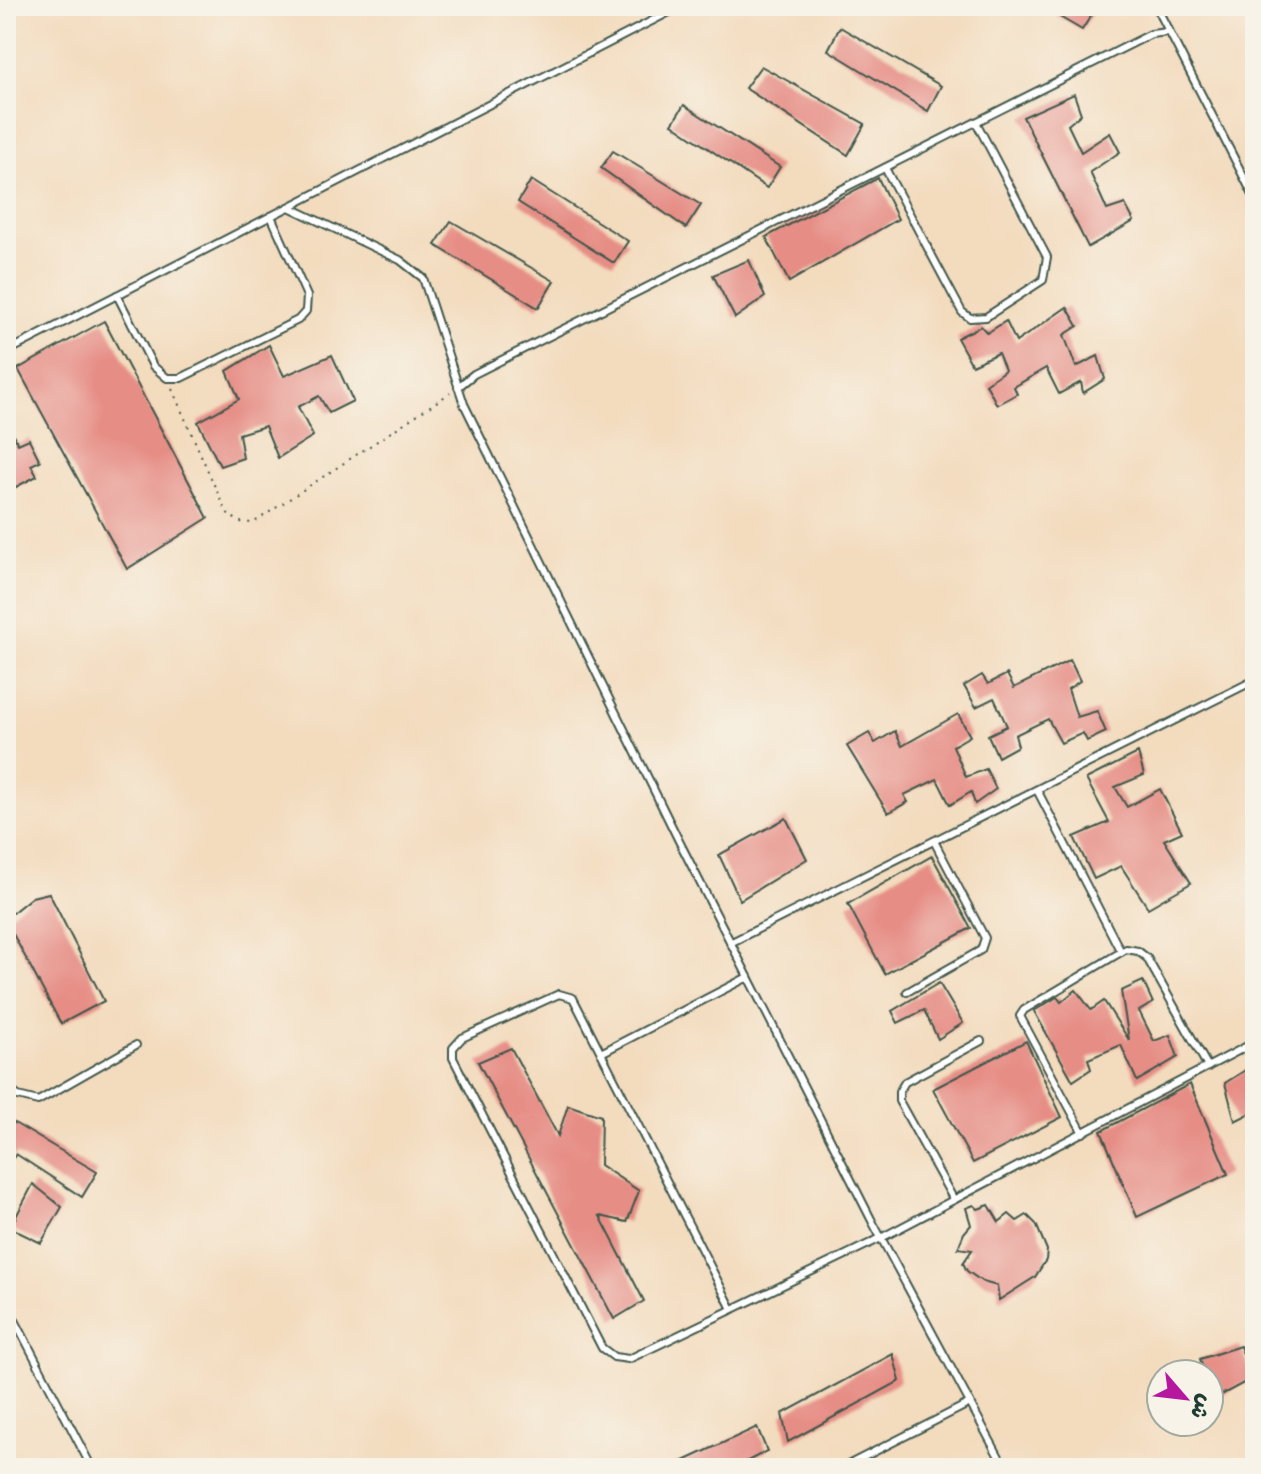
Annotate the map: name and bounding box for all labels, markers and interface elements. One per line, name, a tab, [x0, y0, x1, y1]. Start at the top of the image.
north arrow	[1145, 1358, 1225, 1438]
text: ش	[1184, 1390, 1220, 1424]

